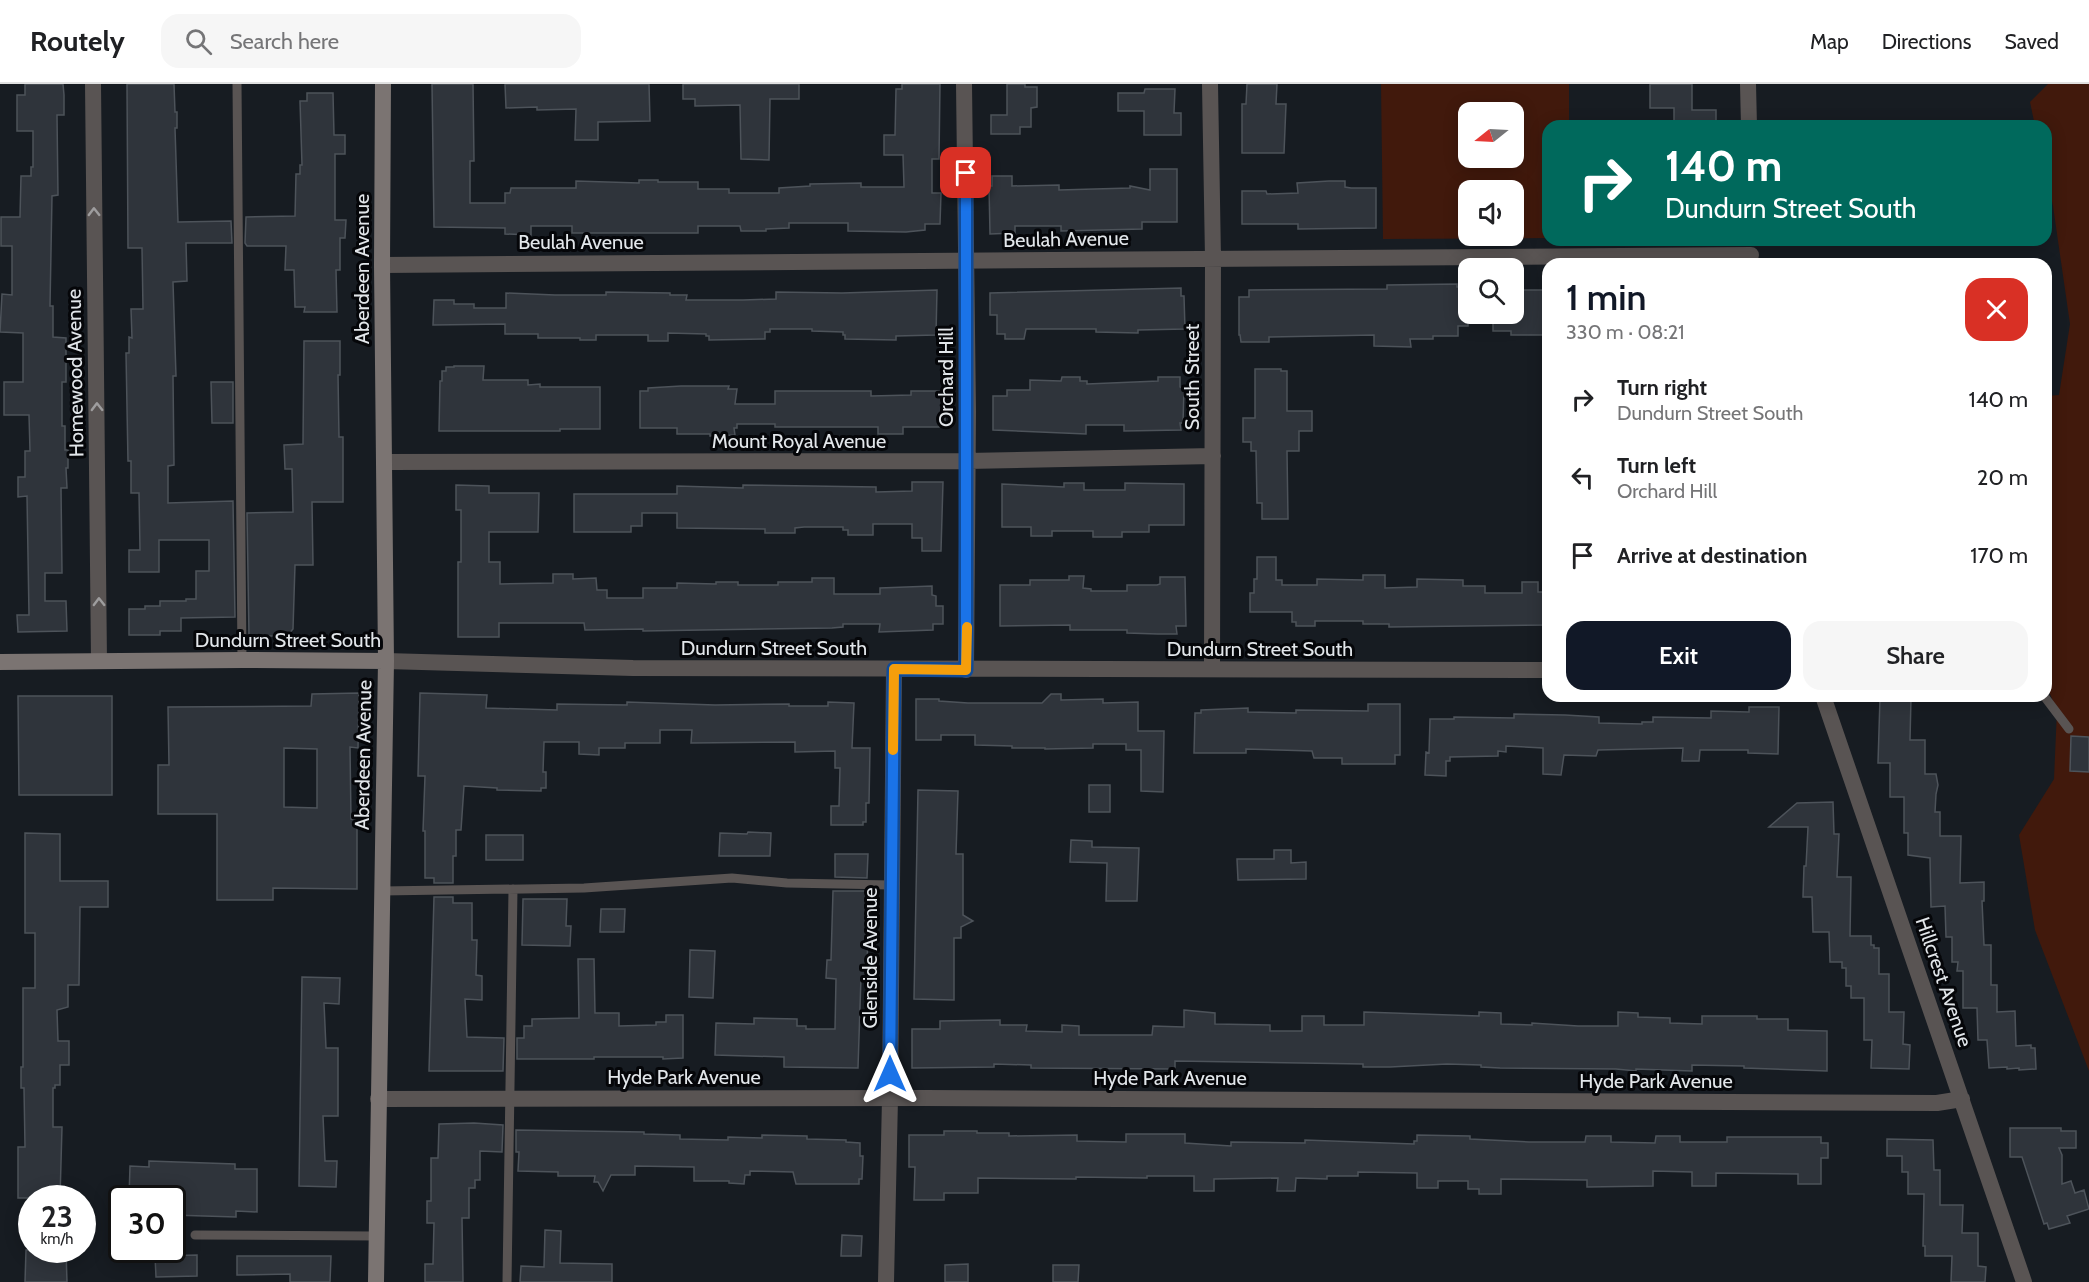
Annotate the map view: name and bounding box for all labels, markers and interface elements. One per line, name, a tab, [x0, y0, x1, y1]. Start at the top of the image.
search box	[161, 14, 581, 68]
text: Routely	[30, 24, 125, 58]
icon: search	[182, 25, 215, 58]
text: Search here	[230, 28, 339, 55]
text: Map	[1810, 29, 1849, 54]
text: Directions	[1882, 29, 1971, 54]
text: Saved	[2004, 29, 2059, 54]
north arrow	[1458, 102, 1524, 168]
map controls	[1458, 102, 1524, 324]
text: 140 m	[1665, 140, 1782, 192]
icon: right	[1566, 144, 1644, 222]
pin	[940, 147, 991, 198]
icon: arrive	[949, 156, 982, 189]
button: sound	[1458, 180, 1524, 246]
text: Dundurn Street South	[1665, 192, 1917, 225]
street label: Aberdeen Avenue	[350, 194, 374, 344]
one-way arrow	[88, 208, 100, 217]
street label: Beulah Avenue	[1003, 226, 1129, 252]
street label: Beulah Avenue	[518, 230, 644, 254]
button: search	[1458, 258, 1524, 324]
text: 1 min	[1566, 275, 1646, 319]
button: close	[1965, 278, 2028, 341]
street label: Homewood Avenue	[62, 289, 88, 457]
text: 330 m · 08:21	[1566, 320, 1685, 344]
street label: South Street	[1180, 323, 1204, 430]
street label: Orchard Hill	[934, 327, 958, 427]
text: Turn right	[1617, 374, 1707, 401]
icon: right	[1566, 383, 1599, 416]
text: 140 m	[1969, 386, 2028, 413]
text: Dundurn Street South	[1617, 401, 1803, 425]
one-way arrow	[90, 403, 103, 412]
street label: Mount Royal Avenue	[712, 429, 886, 453]
text: Turn left	[1617, 452, 1696, 479]
icon: left	[1566, 461, 1599, 494]
text: 20 m	[1977, 464, 2028, 491]
text: Orchard Hill	[1617, 479, 1717, 503]
icon: arrive	[1566, 539, 1599, 572]
text: Arrive at destination	[1617, 542, 1807, 569]
text: 170 m	[1970, 542, 2028, 569]
one-way arrow	[93, 598, 105, 607]
button: Exit	[1566, 621, 1791, 690]
button: Share	[1803, 621, 2028, 690]
street label: Dundurn Street South	[195, 628, 381, 652]
street label: Dundurn Street South	[681, 636, 867, 660]
street label: Dundurn Street South	[1167, 637, 1353, 661]
street label: Aberdeen Avenue	[350, 680, 376, 830]
street label: Glenside Avenue	[858, 887, 882, 1029]
street label: Hillcrest Avenue	[1911, 914, 1977, 1050]
position arrow	[858, 1042, 922, 1106]
street label: Hyde Park Avenue	[607, 1065, 761, 1089]
street label: Hyde Park Avenue	[1093, 1066, 1247, 1090]
street label: Hyde Park Avenue	[1579, 1069, 1733, 1093]
speed limit sign: 30	[108, 1185, 186, 1263]
text: 23	[41, 1198, 73, 1235]
text: km/h	[41, 1230, 73, 1248]

